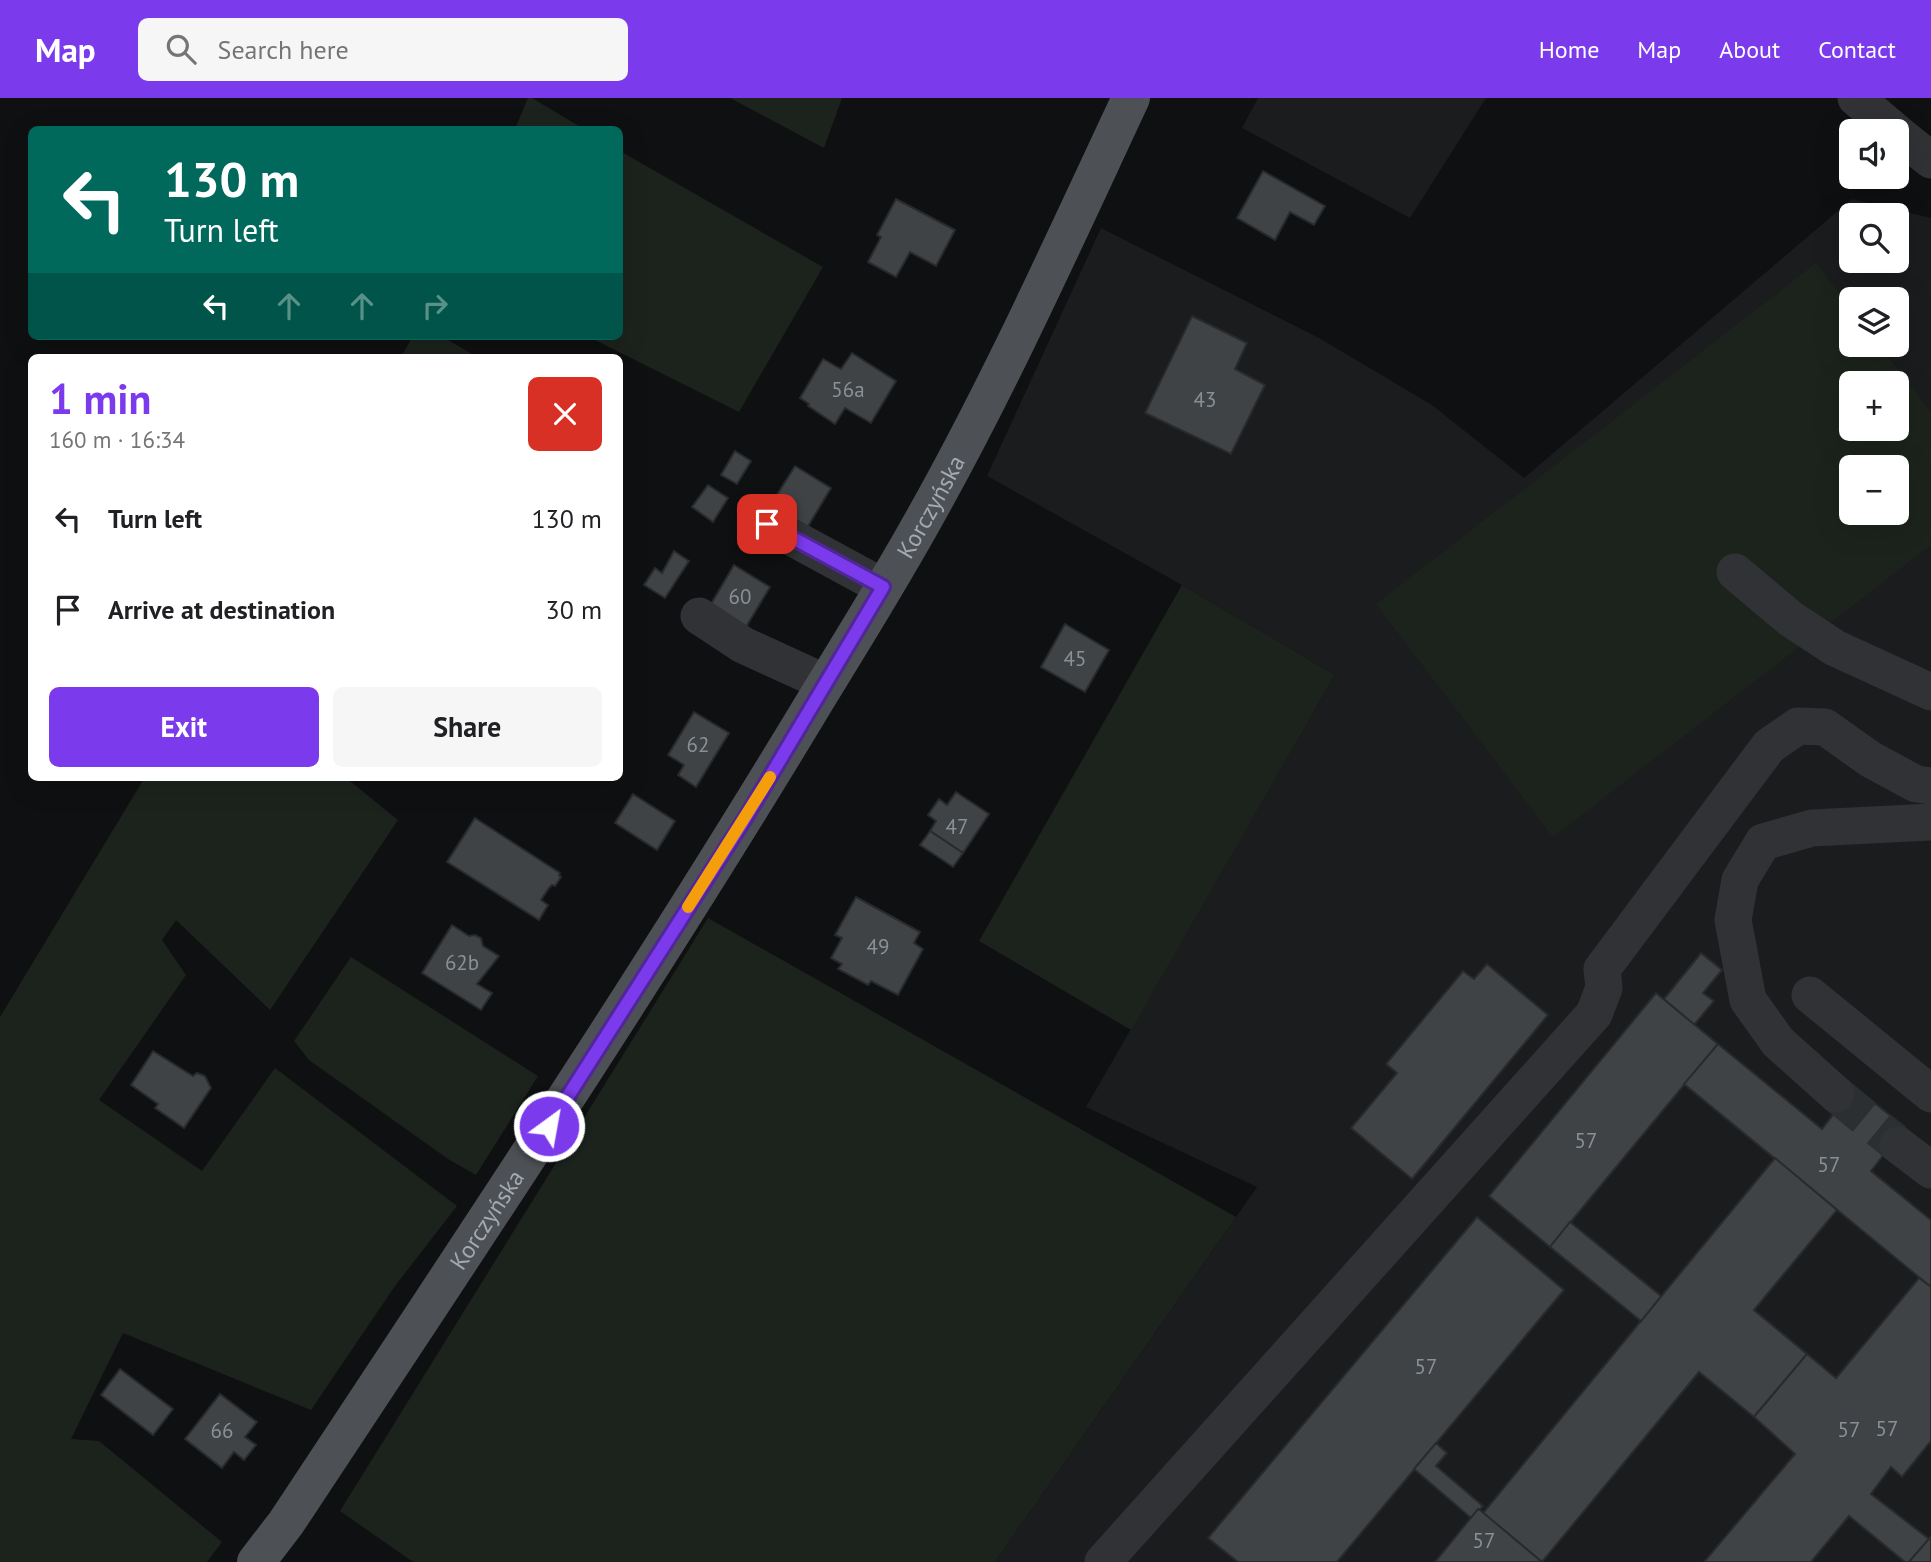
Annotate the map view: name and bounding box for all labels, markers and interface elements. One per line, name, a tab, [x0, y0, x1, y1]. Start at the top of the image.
search box	[138, 18, 628, 81]
text: Map	[35, 28, 96, 71]
icon: search	[162, 30, 200, 68]
text: Search here	[218, 33, 349, 66]
text: Home	[1539, 34, 1599, 65]
text: Map	[1637, 34, 1681, 65]
text: About	[1719, 34, 1780, 65]
text: Contact	[1818, 34, 1896, 65]
map controls	[1839, 119, 1909, 525]
button: sound	[1839, 119, 1909, 189]
text: 130 m	[164, 147, 299, 211]
icon: left	[49, 154, 140, 245]
button: search	[1839, 203, 1909, 273]
text: Turn left	[164, 209, 279, 251]
icon: left	[197, 287, 235, 325]
icon: ahead	[270, 287, 308, 325]
icon: ahead	[343, 287, 381, 325]
icon: right	[416, 287, 454, 325]
button: layers	[1839, 287, 1909, 357]
text: 1 min	[49, 371, 151, 426]
button: +	[1839, 371, 1909, 441]
house number: 56a	[831, 376, 865, 403]
button: close	[528, 377, 602, 451]
house number: 43	[1194, 386, 1216, 413]
text: 160 m · 16:34	[49, 425, 185, 454]
street label: Korczyńska	[889, 450, 971, 564]
button: −	[1839, 455, 1909, 525]
pin	[737, 494, 797, 554]
icon: left	[49, 500, 87, 538]
text: Turn left	[108, 502, 202, 535]
text: 130 m	[531, 502, 602, 535]
icon: arrive	[748, 505, 786, 543]
house number: 60	[729, 583, 751, 610]
icon: arrive	[49, 591, 87, 629]
text: Arrive at destination	[108, 593, 335, 626]
text: 30 m	[546, 593, 602, 626]
house number: 45	[1064, 645, 1086, 672]
button: Exit	[49, 687, 319, 767]
button: Share	[333, 687, 602, 767]
house number: 62	[687, 731, 709, 758]
house number: 47	[946, 813, 968, 840]
house number: 49	[867, 933, 889, 960]
house number: 62b	[445, 949, 479, 976]
position arrow	[512, 1089, 586, 1163]
house number: 57	[1575, 1127, 1597, 1154]
house number: 57	[1818, 1151, 1840, 1178]
street label: Korczyńska	[442, 1164, 531, 1275]
house number: 57	[1415, 1353, 1437, 1380]
house number: 57	[1876, 1415, 1898, 1442]
house number: 57	[1838, 1416, 1860, 1443]
house number: 66	[211, 1417, 233, 1444]
house number: 57	[1473, 1527, 1495, 1554]

